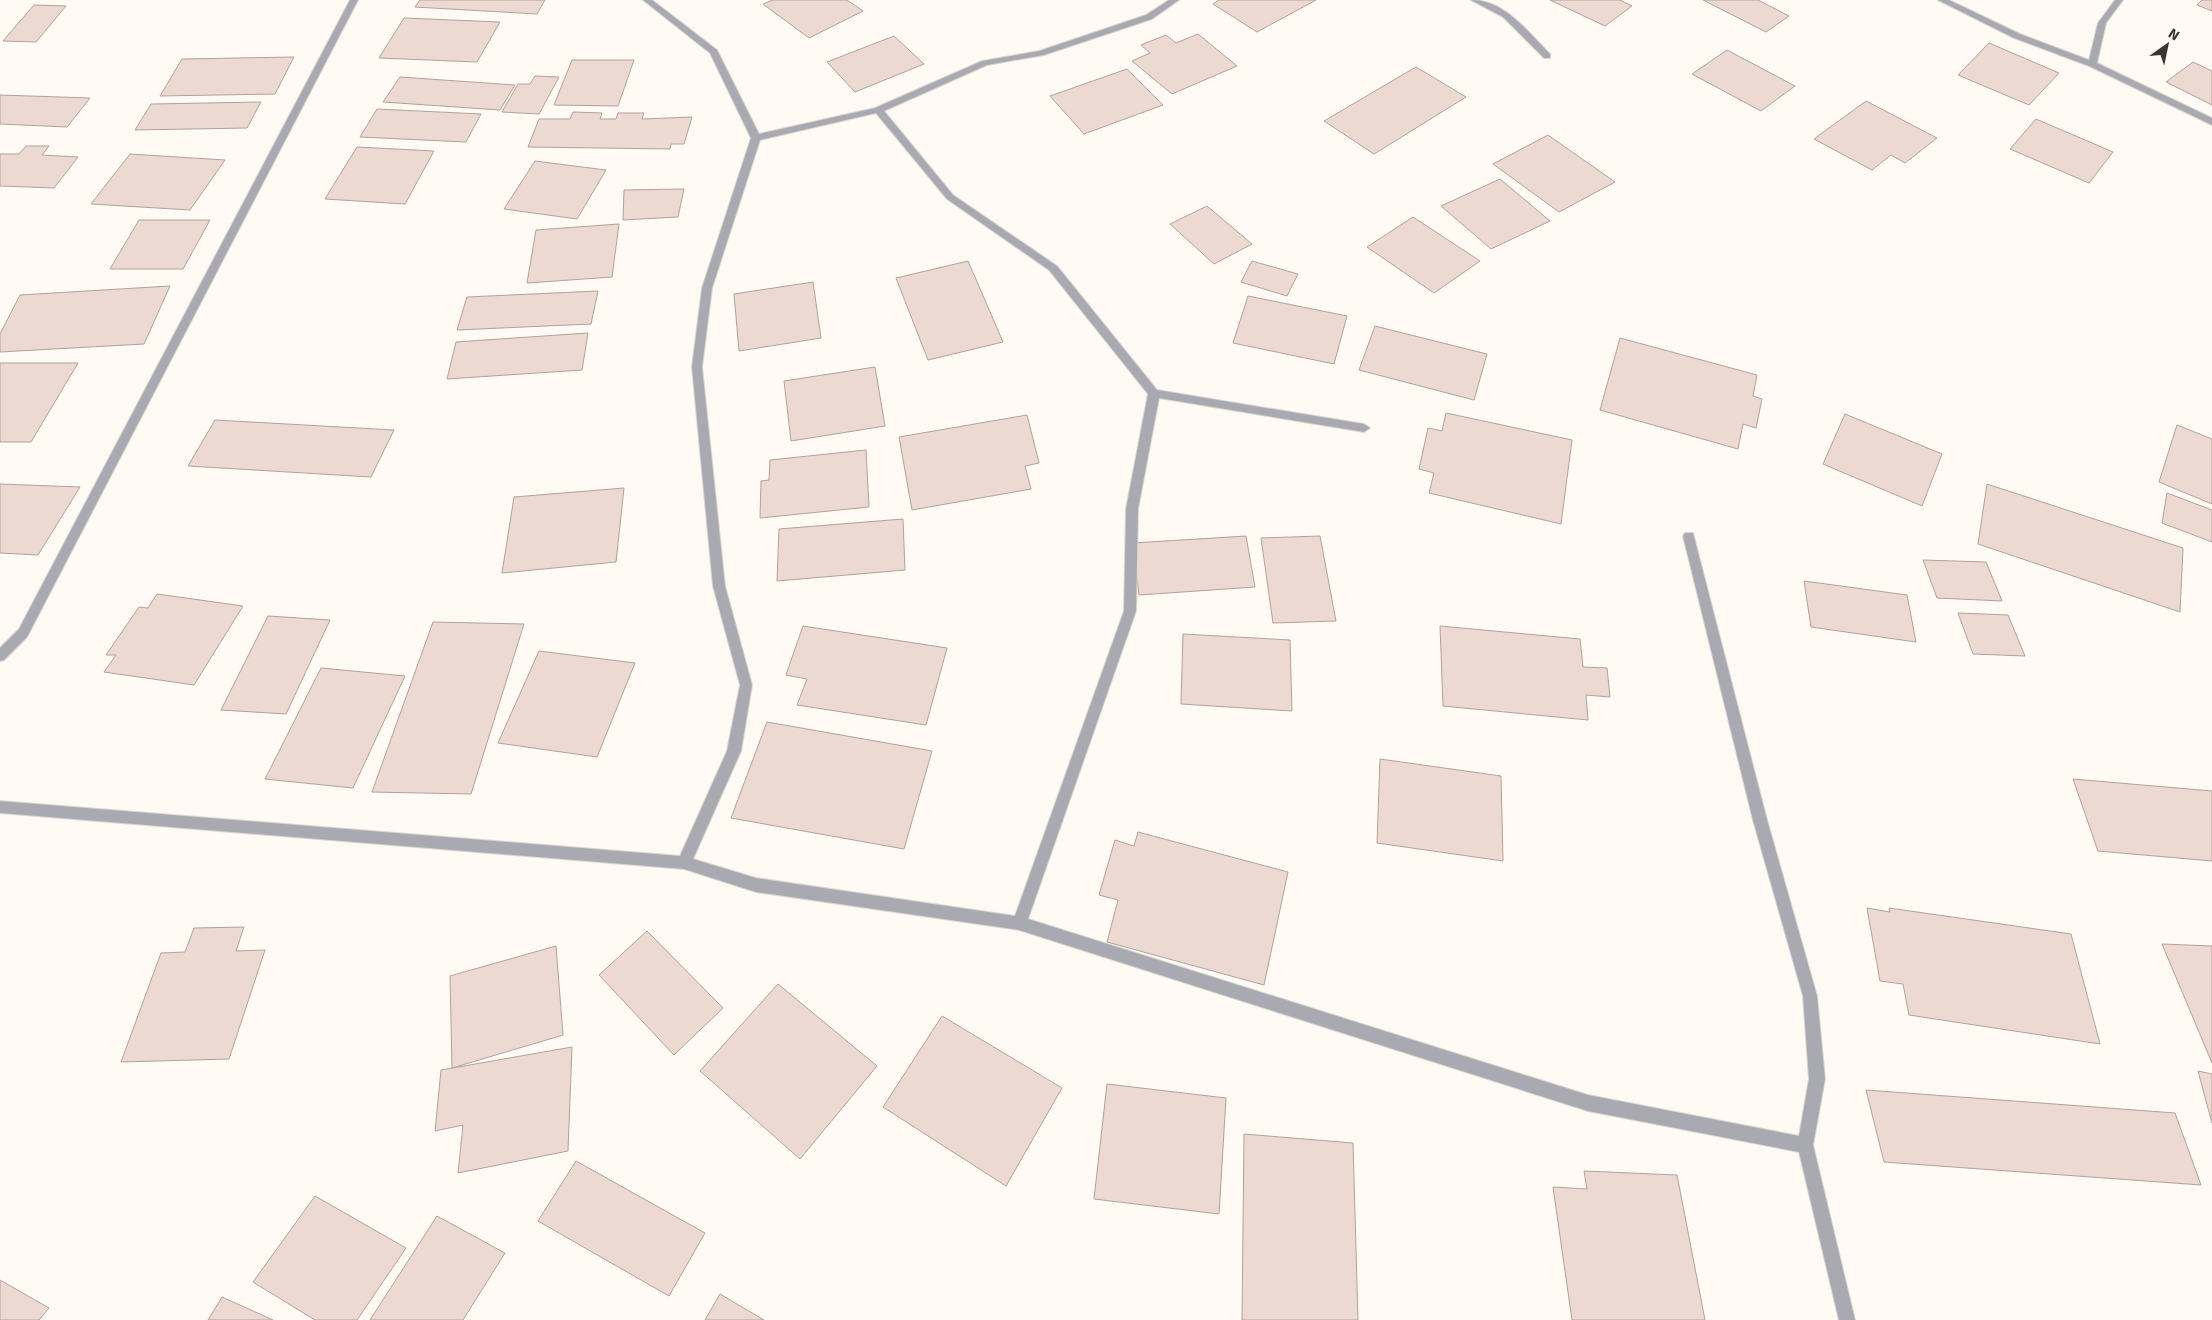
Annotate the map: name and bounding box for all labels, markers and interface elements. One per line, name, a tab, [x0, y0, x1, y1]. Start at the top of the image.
north arrow	[2142, 20, 2192, 70]
text: N	[2165, 25, 2183, 44]

